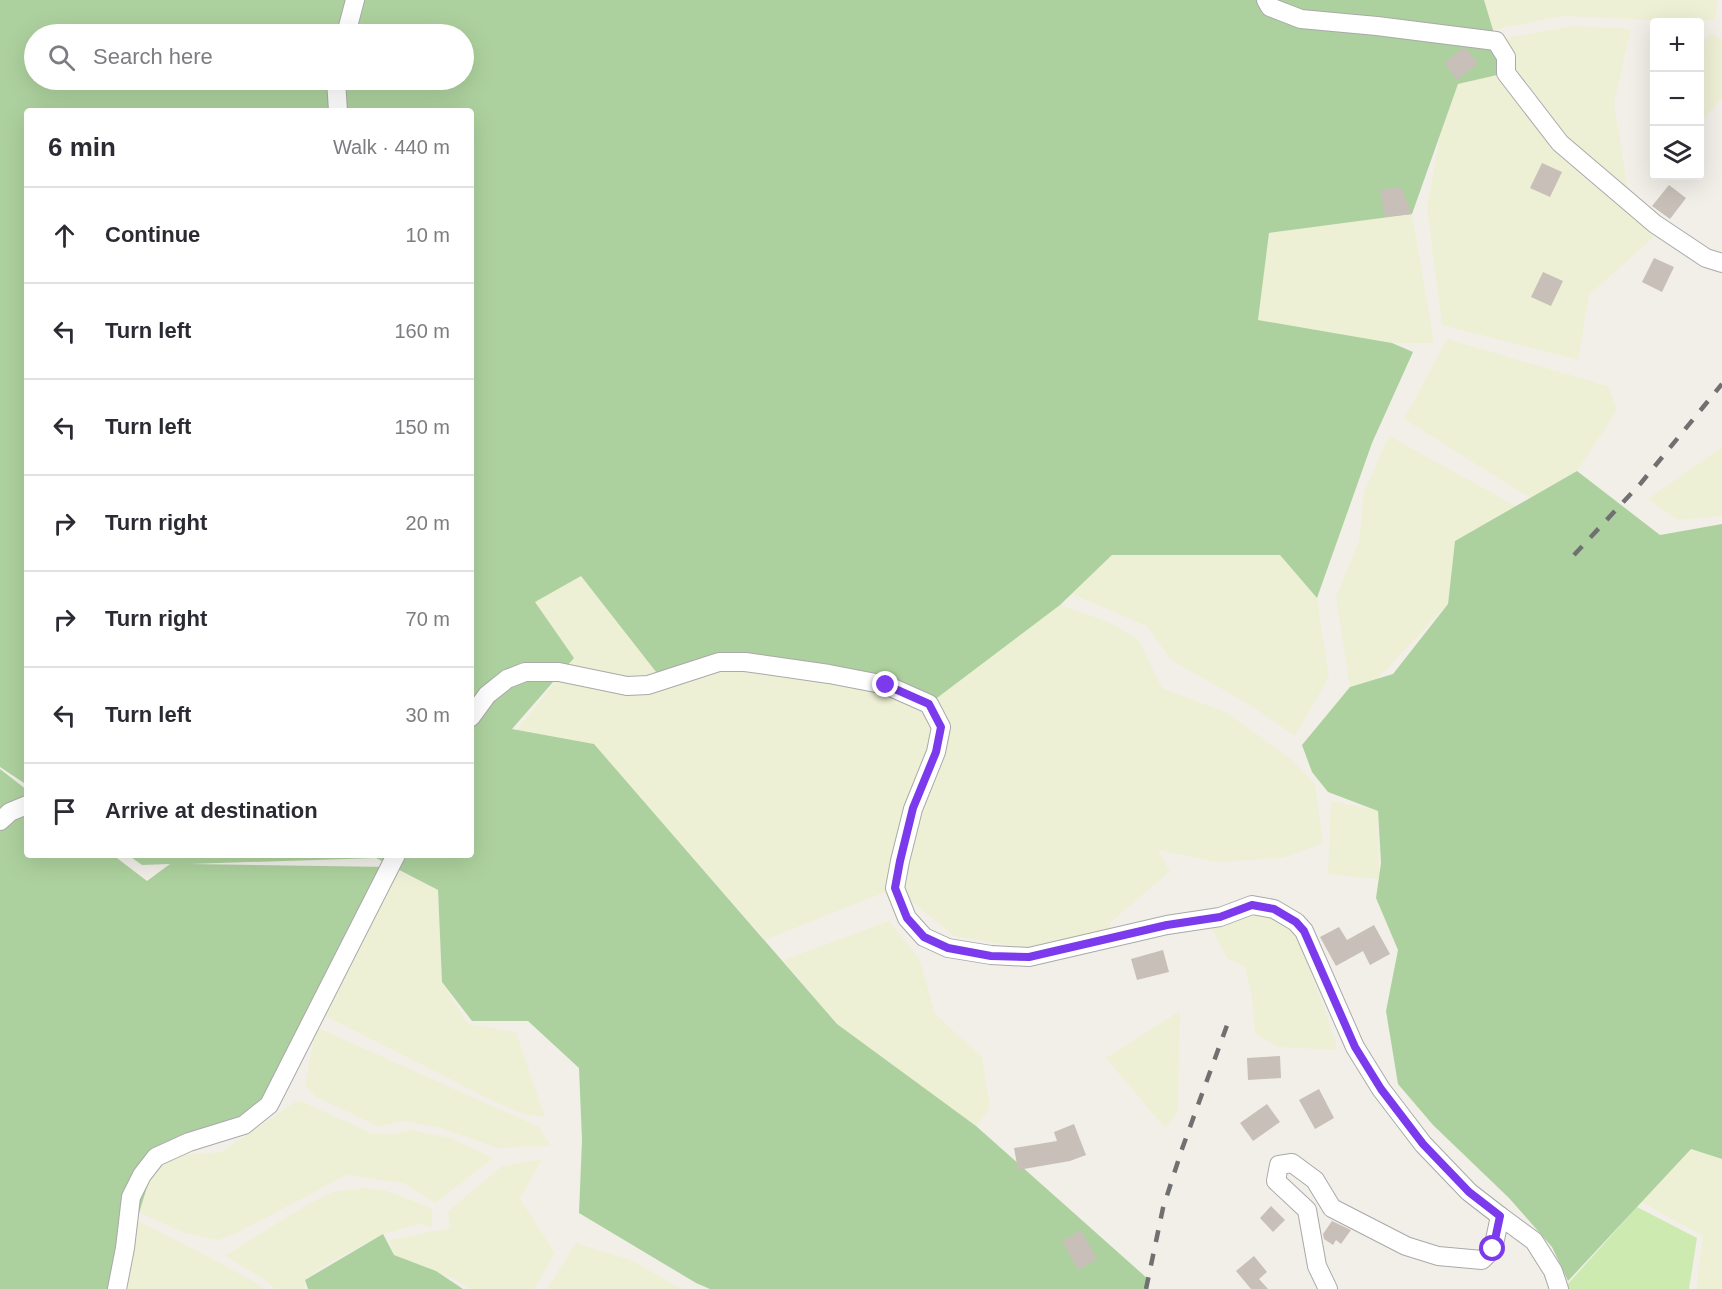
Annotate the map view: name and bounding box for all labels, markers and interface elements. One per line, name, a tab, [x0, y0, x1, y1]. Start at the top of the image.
map controls	[1650, 18, 1704, 180]
button: +	[1650, 18, 1704, 72]
search box	[24, 24, 474, 90]
icon: search	[45, 41, 78, 74]
text: Search here	[93, 44, 213, 69]
button: −	[1650, 72, 1704, 126]
button: layers	[1650, 126, 1704, 180]
text: 6 min	[48, 132, 116, 162]
text: Walk · 440 m	[333, 136, 450, 158]
icon: ahead	[48, 219, 81, 252]
text: Continue	[105, 222, 200, 247]
text: 10 m	[406, 224, 450, 246]
icon: left	[48, 315, 81, 348]
text: Turn left	[105, 318, 191, 343]
text: 160 m	[394, 320, 450, 342]
icon: left	[48, 411, 81, 444]
text: Turn left	[105, 414, 191, 439]
text: 150 m	[394, 416, 450, 438]
icon: right	[48, 507, 81, 540]
text: Turn right	[105, 510, 207, 535]
text: 20 m	[406, 512, 450, 534]
icon: right	[48, 603, 81, 636]
text: Turn right	[105, 606, 207, 631]
text: 70 m	[406, 608, 450, 630]
route end	[872, 671, 898, 697]
icon: left	[48, 699, 81, 732]
text: Turn left	[105, 702, 191, 727]
text: 30 m	[406, 704, 450, 726]
icon: arrive	[48, 795, 81, 828]
text: Arrive at destination	[105, 798, 318, 823]
route start	[1479, 1235, 1505, 1261]

